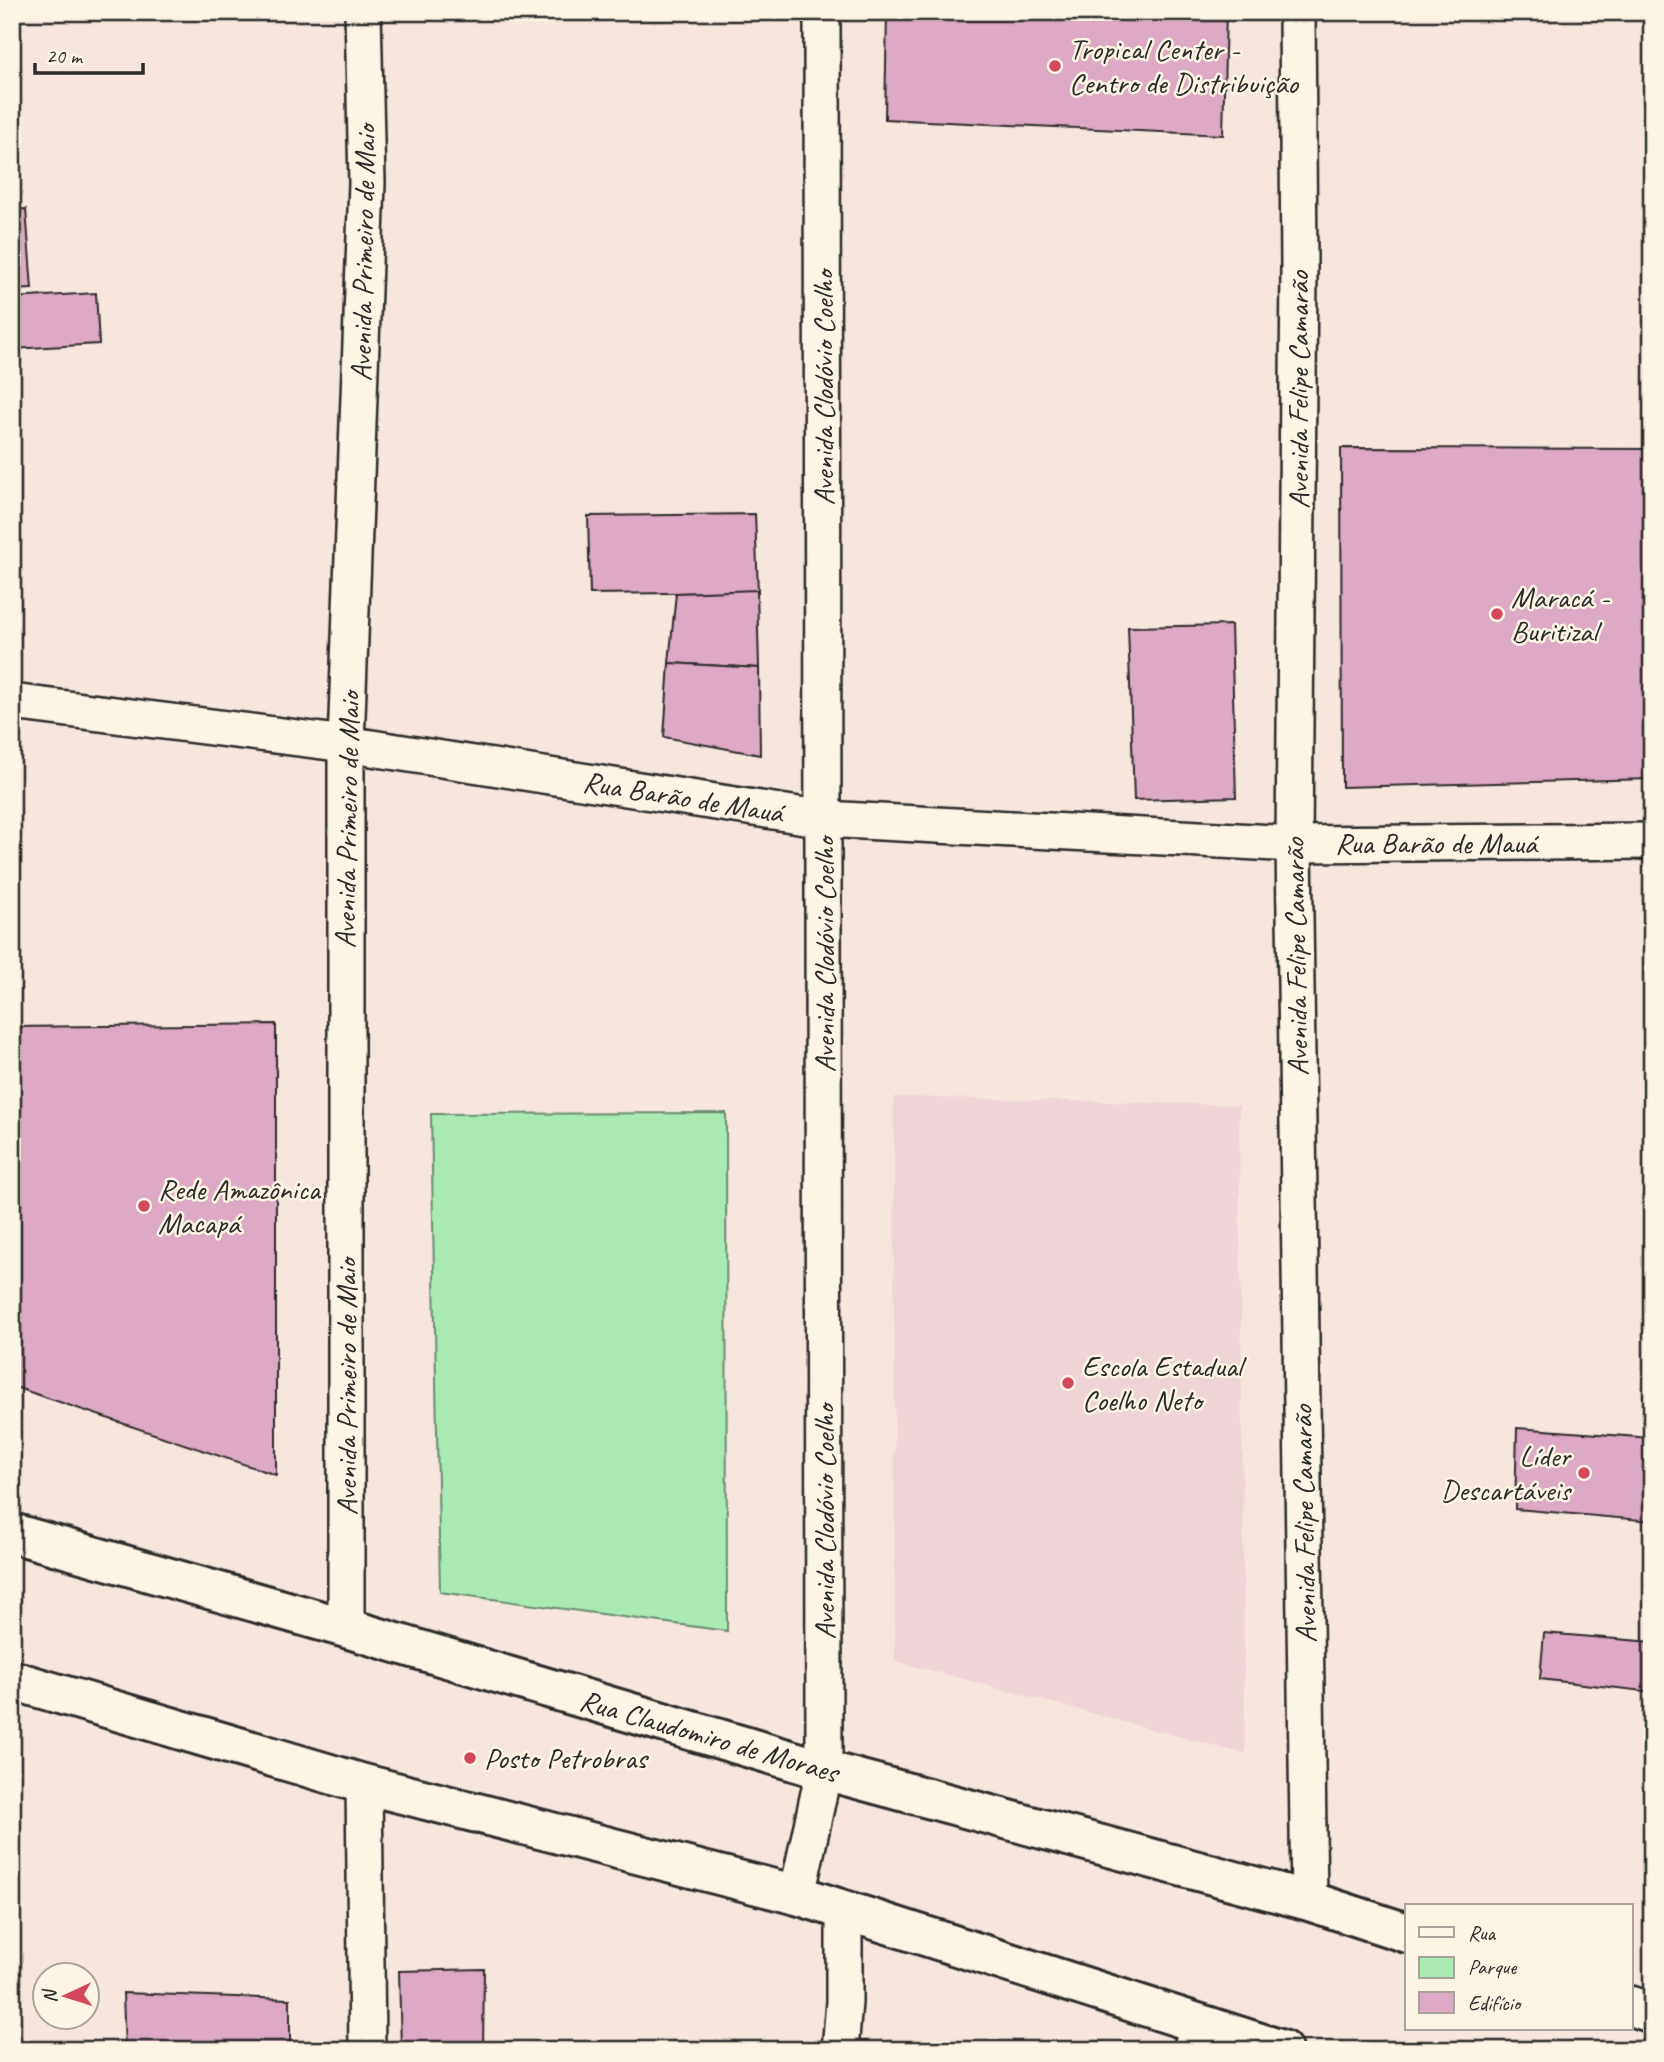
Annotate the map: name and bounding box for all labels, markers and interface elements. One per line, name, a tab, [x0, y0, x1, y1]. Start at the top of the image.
place label: Tropical Center - Centro de Distribuição	[1069, 30, 1299, 102]
scale bar	[35, 32, 144, 76]
text: 20 m	[46, 43, 84, 69]
marker: Tropical Center - Centro de Distribuição	[1047, 58, 1063, 74]
street label: Avenida Primeiro de Maio	[342, 121, 384, 382]
street label: Avenida Clodóvio Coelho	[804, 267, 842, 506]
street label: Avenida Felipe Camarão	[1279, 270, 1317, 509]
place label: Maracá - Buritizal	[1511, 578, 1610, 650]
marker: Maracá - Buritizal	[1489, 606, 1505, 622]
street label: Avenida Primeiro de Maio	[326, 688, 368, 949]
street label: Rua Barão de Mauá	[580, 762, 789, 832]
street label: Rua Barão de Mauá	[1335, 824, 1540, 862]
street label: Avenida Clodóvio Coelho	[805, 834, 843, 1073]
street label: Avenida Felipe Camarão	[1275, 836, 1317, 1076]
place label: Rede Amazônica Macapá	[158, 1170, 322, 1242]
marker: Rede Amazônica Macapá	[136, 1198, 152, 1214]
street label: Avenida Primeiro de Maio	[327, 1255, 365, 1515]
place label: Escola Estadual Coelho Neto	[1082, 1347, 1247, 1419]
marker: Escola Estadual Coelho Neto	[1060, 1375, 1076, 1391]
street label: Avenida Clodóvio Coelho	[805, 1401, 843, 1640]
street label: Avenida Felipe Camarão	[1283, 1403, 1325, 1643]
place label: Líder Descartáveis	[1440, 1437, 1573, 1509]
marker: Líder Descartáveis	[1576, 1465, 1592, 1481]
street label: Rua Claudomiro de Moraes	[576, 1681, 845, 1792]
place label: Posto Petrobras	[484, 1739, 649, 1777]
marker: Posto Petrobras	[462, 1750, 478, 1766]
legend	[1405, 1904, 1632, 2030]
text: Rua	[1468, 1920, 1496, 1946]
text: Parque	[1468, 1954, 1517, 1980]
north arrow	[32, 1960, 102, 2030]
text: N	[37, 1987, 62, 2004]
text: Edifício	[1468, 1990, 1523, 2016]

